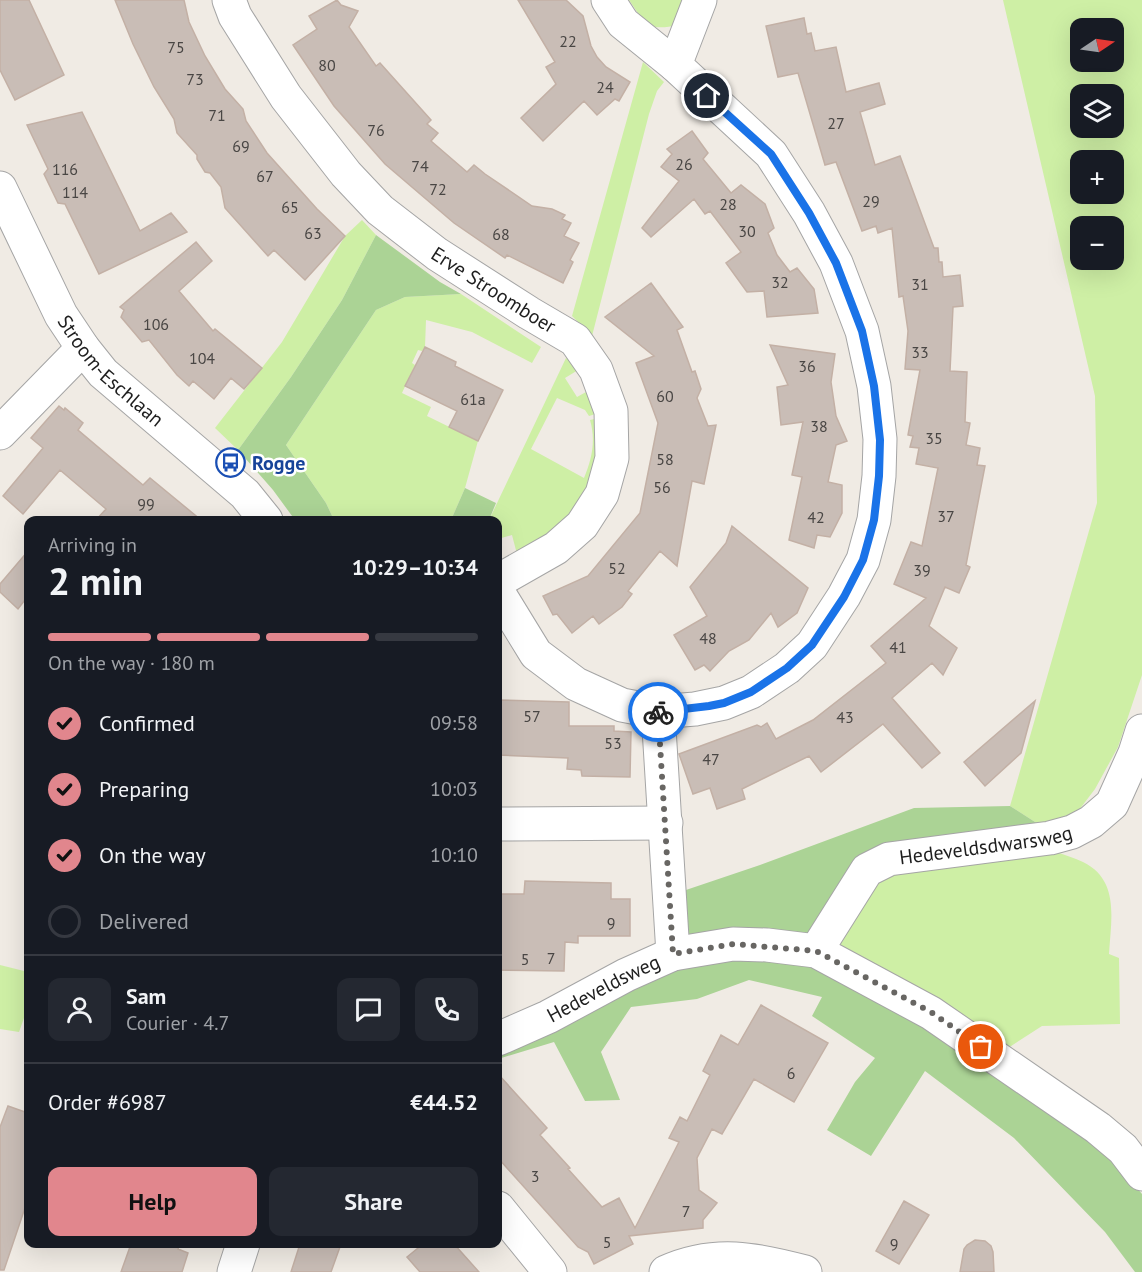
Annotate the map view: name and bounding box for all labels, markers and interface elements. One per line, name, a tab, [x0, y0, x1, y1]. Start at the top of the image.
north arrow	[1070, 18, 1124, 72]
map controls	[1070, 18, 1124, 270]
house number: 22	[559, 31, 577, 51]
house number: 75	[167, 37, 185, 57]
house number: 80	[318, 55, 336, 75]
house number: 73	[186, 69, 204, 89]
pin	[681, 70, 732, 121]
house number: 24	[596, 77, 614, 97]
icon: home	[690, 79, 723, 112]
button: layers	[1070, 84, 1124, 138]
house number: 71	[208, 105, 226, 125]
house number: 27	[827, 113, 845, 133]
house number: 76	[367, 120, 385, 140]
house number: 69	[232, 136, 250, 156]
button: +	[1070, 150, 1124, 204]
house number: 26	[675, 154, 693, 174]
house number: 74	[411, 156, 429, 176]
house number: 116	[52, 159, 78, 179]
house number: 67	[256, 166, 274, 186]
house number: 72	[429, 179, 447, 199]
house number: 114	[62, 182, 88, 202]
house number: 29	[862, 191, 880, 211]
house number: 28	[719, 194, 737, 214]
house number: 65	[281, 197, 299, 217]
button: −	[1070, 216, 1124, 270]
house number: 30	[738, 221, 756, 241]
house number: 63	[304, 223, 322, 243]
house number: 68	[492, 224, 510, 244]
street label: Erve Stroomboer	[426, 241, 561, 339]
house number: 32	[771, 272, 789, 292]
house number: 31	[911, 274, 929, 294]
street label: Stroom-Eschlaan	[52, 310, 169, 432]
house number: 106	[143, 314, 169, 334]
house number: 33	[911, 342, 929, 362]
house number: 104	[189, 348, 215, 368]
house number: 36	[798, 356, 816, 376]
house number: 60	[656, 386, 674, 406]
house number: 61a	[460, 389, 486, 409]
house number: 38	[810, 416, 828, 436]
house number: 35	[925, 428, 943, 448]
bus stop icon: Rogge	[215, 447, 247, 479]
house number: 58	[656, 449, 674, 469]
place label: Rogge	[252, 450, 305, 476]
house number: 56	[653, 477, 671, 497]
house number: 99	[137, 494, 155, 514]
house number: 37	[937, 506, 955, 526]
house number: 42	[807, 507, 825, 527]
text: Arriving in	[48, 532, 137, 558]
text: 10:29–10:34	[352, 553, 478, 581]
text: 2 min	[48, 555, 143, 606]
house number: 52	[608, 558, 626, 578]
house number: 39	[913, 560, 931, 580]
house number: 48	[699, 628, 717, 648]
house number: 41	[889, 637, 907, 657]
text: On the way · 180 m	[48, 650, 215, 676]
courier	[628, 682, 688, 742]
icon: bike	[642, 696, 675, 729]
house number: 57	[523, 706, 541, 726]
icon: check	[48, 707, 81, 740]
house number: 43	[836, 707, 854, 727]
text: Confirmed	[99, 709, 195, 737]
text: 09:58	[430, 710, 478, 736]
house number: 53	[604, 733, 622, 753]
house number: 47	[702, 749, 720, 769]
icon: check	[48, 773, 81, 806]
text: Preparing	[99, 775, 189, 803]
text: 10:03	[430, 776, 478, 802]
street label: Hedeveldsdwarsweg	[898, 820, 1075, 871]
icon: check	[48, 839, 81, 872]
text: On the way	[99, 841, 206, 869]
text: 10:10	[430, 842, 478, 868]
text: Delivered	[99, 907, 189, 935]
house number: 9	[607, 913, 615, 933]
house number: 7	[547, 948, 555, 968]
house number: 5	[521, 949, 529, 969]
street label: Hedeveldsweg	[542, 949, 664, 1028]
button: person	[48, 978, 111, 1041]
button: chat	[337, 978, 400, 1041]
button: phone	[415, 978, 478, 1041]
text: Sam	[126, 982, 166, 1010]
text: Courier · 4.7	[126, 1010, 229, 1036]
pin	[955, 1021, 1006, 1072]
icon: bag	[964, 1030, 997, 1063]
house number: 6	[787, 1063, 795, 1083]
text: Order #6987	[48, 1088, 167, 1116]
text: €44.52	[410, 1088, 478, 1116]
house number: 3	[531, 1166, 539, 1186]
button: Help	[48, 1167, 257, 1236]
button: Share	[269, 1167, 478, 1236]
house number: 7	[682, 1201, 690, 1221]
house number: 5	[603, 1232, 611, 1252]
house number: 9	[890, 1234, 898, 1254]

